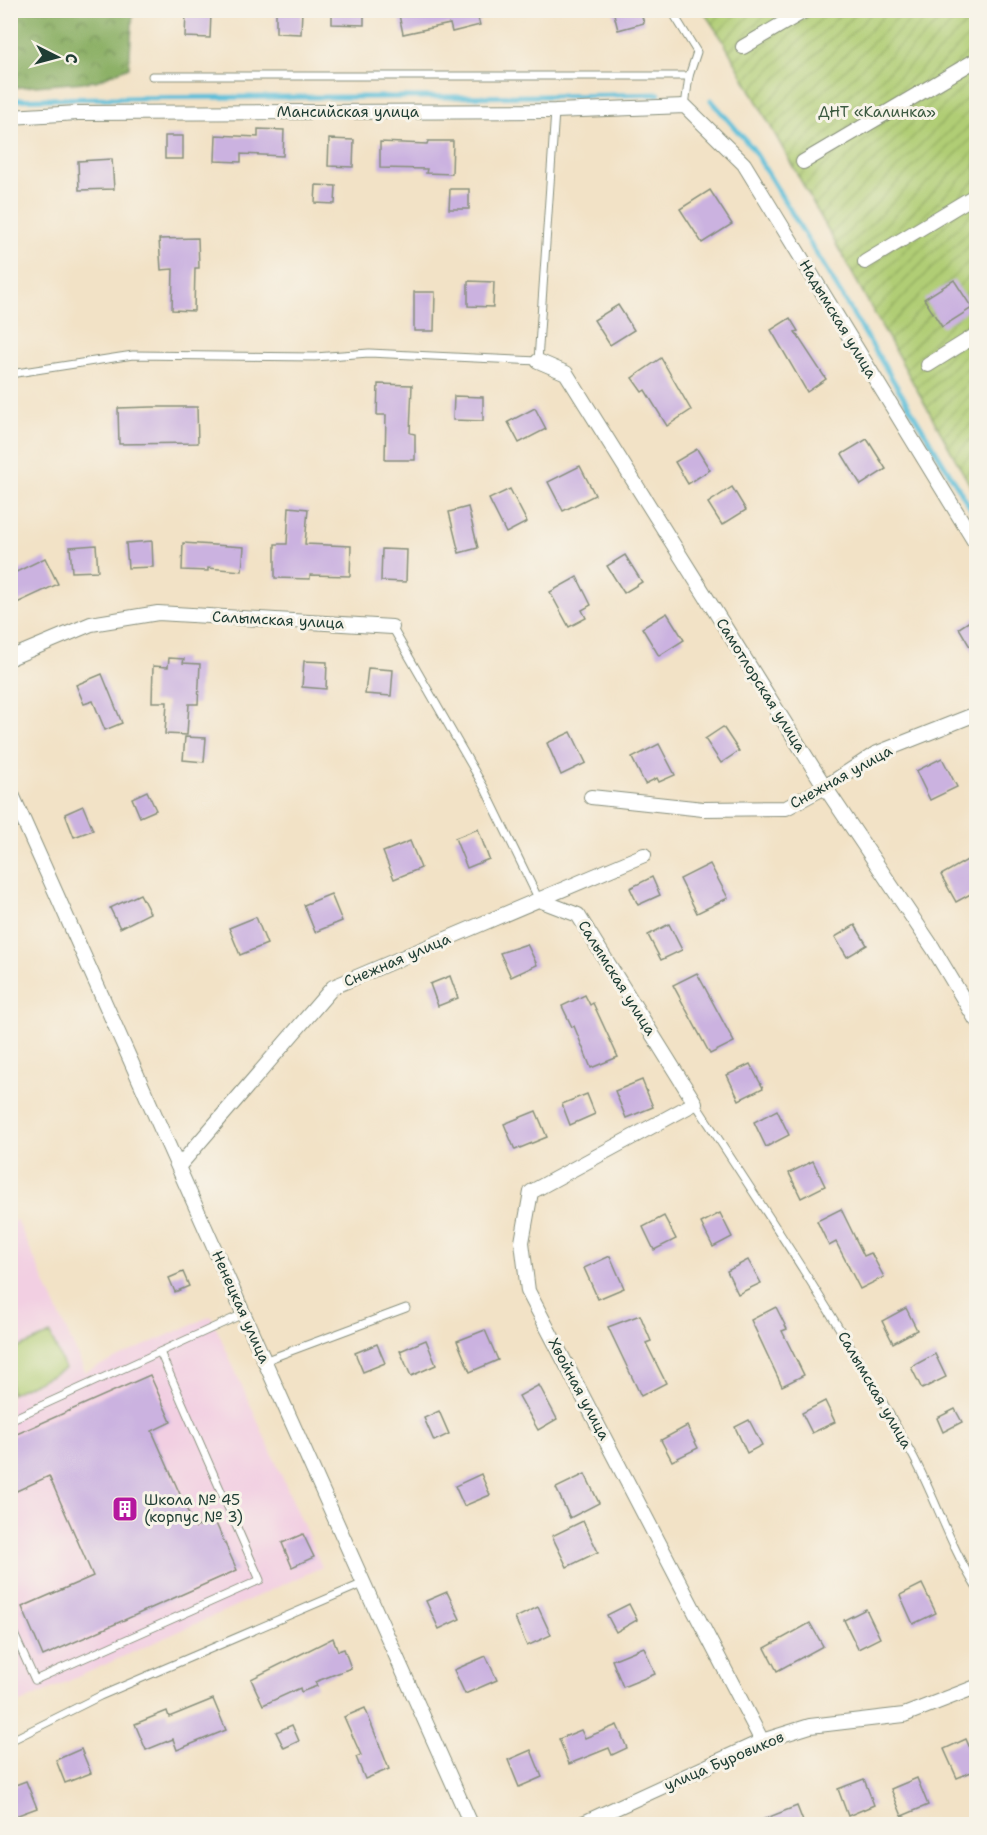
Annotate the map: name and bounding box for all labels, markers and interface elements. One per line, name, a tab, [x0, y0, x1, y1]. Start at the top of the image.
north arrow	[27, 27, 87, 87]
text: С	[60, 53, 82, 65]
street label: Мансийская улица	[277, 102, 420, 122]
park label: ДНТ «Калинка»	[818, 102, 936, 122]
street label: Надымская улица	[795, 256, 882, 383]
street label: Салымская улица	[211, 607, 345, 633]
street label: Самотлорская улица	[712, 614, 811, 756]
street label: Снежная улица	[786, 740, 896, 813]
street label: Салымская улица	[573, 917, 661, 1040]
street label: Снежная улица	[341, 928, 454, 992]
street label: Ненецкая улица	[207, 1247, 275, 1367]
street label: Салымская улица	[833, 1328, 917, 1453]
street label: Хвойная улица	[544, 1334, 615, 1444]
place label: Школа № 45 (корпус № 3)	[144, 1490, 243, 1527]
building icon: Школа № 45 (корпус № 3)	[110, 1494, 140, 1524]
street label: улица Буровиков	[661, 1727, 787, 1795]

